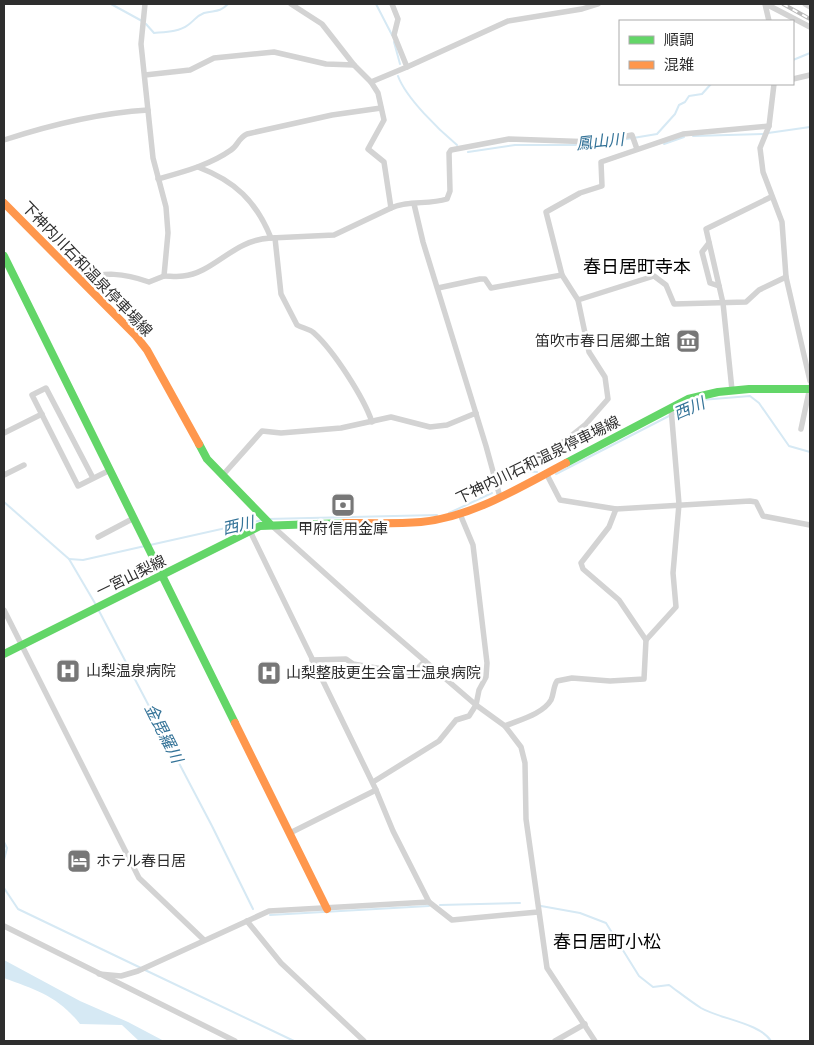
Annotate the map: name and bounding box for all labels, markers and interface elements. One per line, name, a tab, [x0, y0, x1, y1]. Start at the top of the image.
legend	[619, 20, 794, 85]
text: 順調	[664, 30, 694, 48]
text: 混雑	[664, 55, 694, 73]
water label: 鳳山川	[575, 128, 627, 152]
street label: 下神内川石和温泉停車場線	[19, 197, 157, 339]
district label: 春日居町寺本	[583, 255, 691, 277]
museum icon: 笛吹市春日居郷土館	[675, 328, 701, 354]
place label: 笛吹市春日居郷土館	[535, 331, 670, 349]
water label: 西川	[670, 392, 709, 423]
street label: 下神内川石和温泉停車場線	[453, 412, 622, 507]
bank icon: 甲府信用金庫	[330, 492, 356, 518]
water label: 西川	[220, 511, 258, 537]
place label: 甲府信用金庫	[298, 519, 388, 537]
street label: 一宮山梨線	[93, 551, 168, 600]
hospital icon: 山梨温泉病院	[55, 658, 81, 684]
hospital icon: 山梨整肢更生会富士温泉病院	[256, 660, 282, 686]
place label: 山梨温泉病院	[86, 661, 176, 679]
place label: 山梨整肢更生会富士温泉病院	[286, 663, 481, 681]
water label: 金毘羅川	[141, 700, 188, 767]
hotel icon: ホテル春日居	[66, 848, 92, 874]
place label: ホテル春日居	[96, 851, 186, 869]
district label: 春日居町小松	[553, 930, 661, 952]

